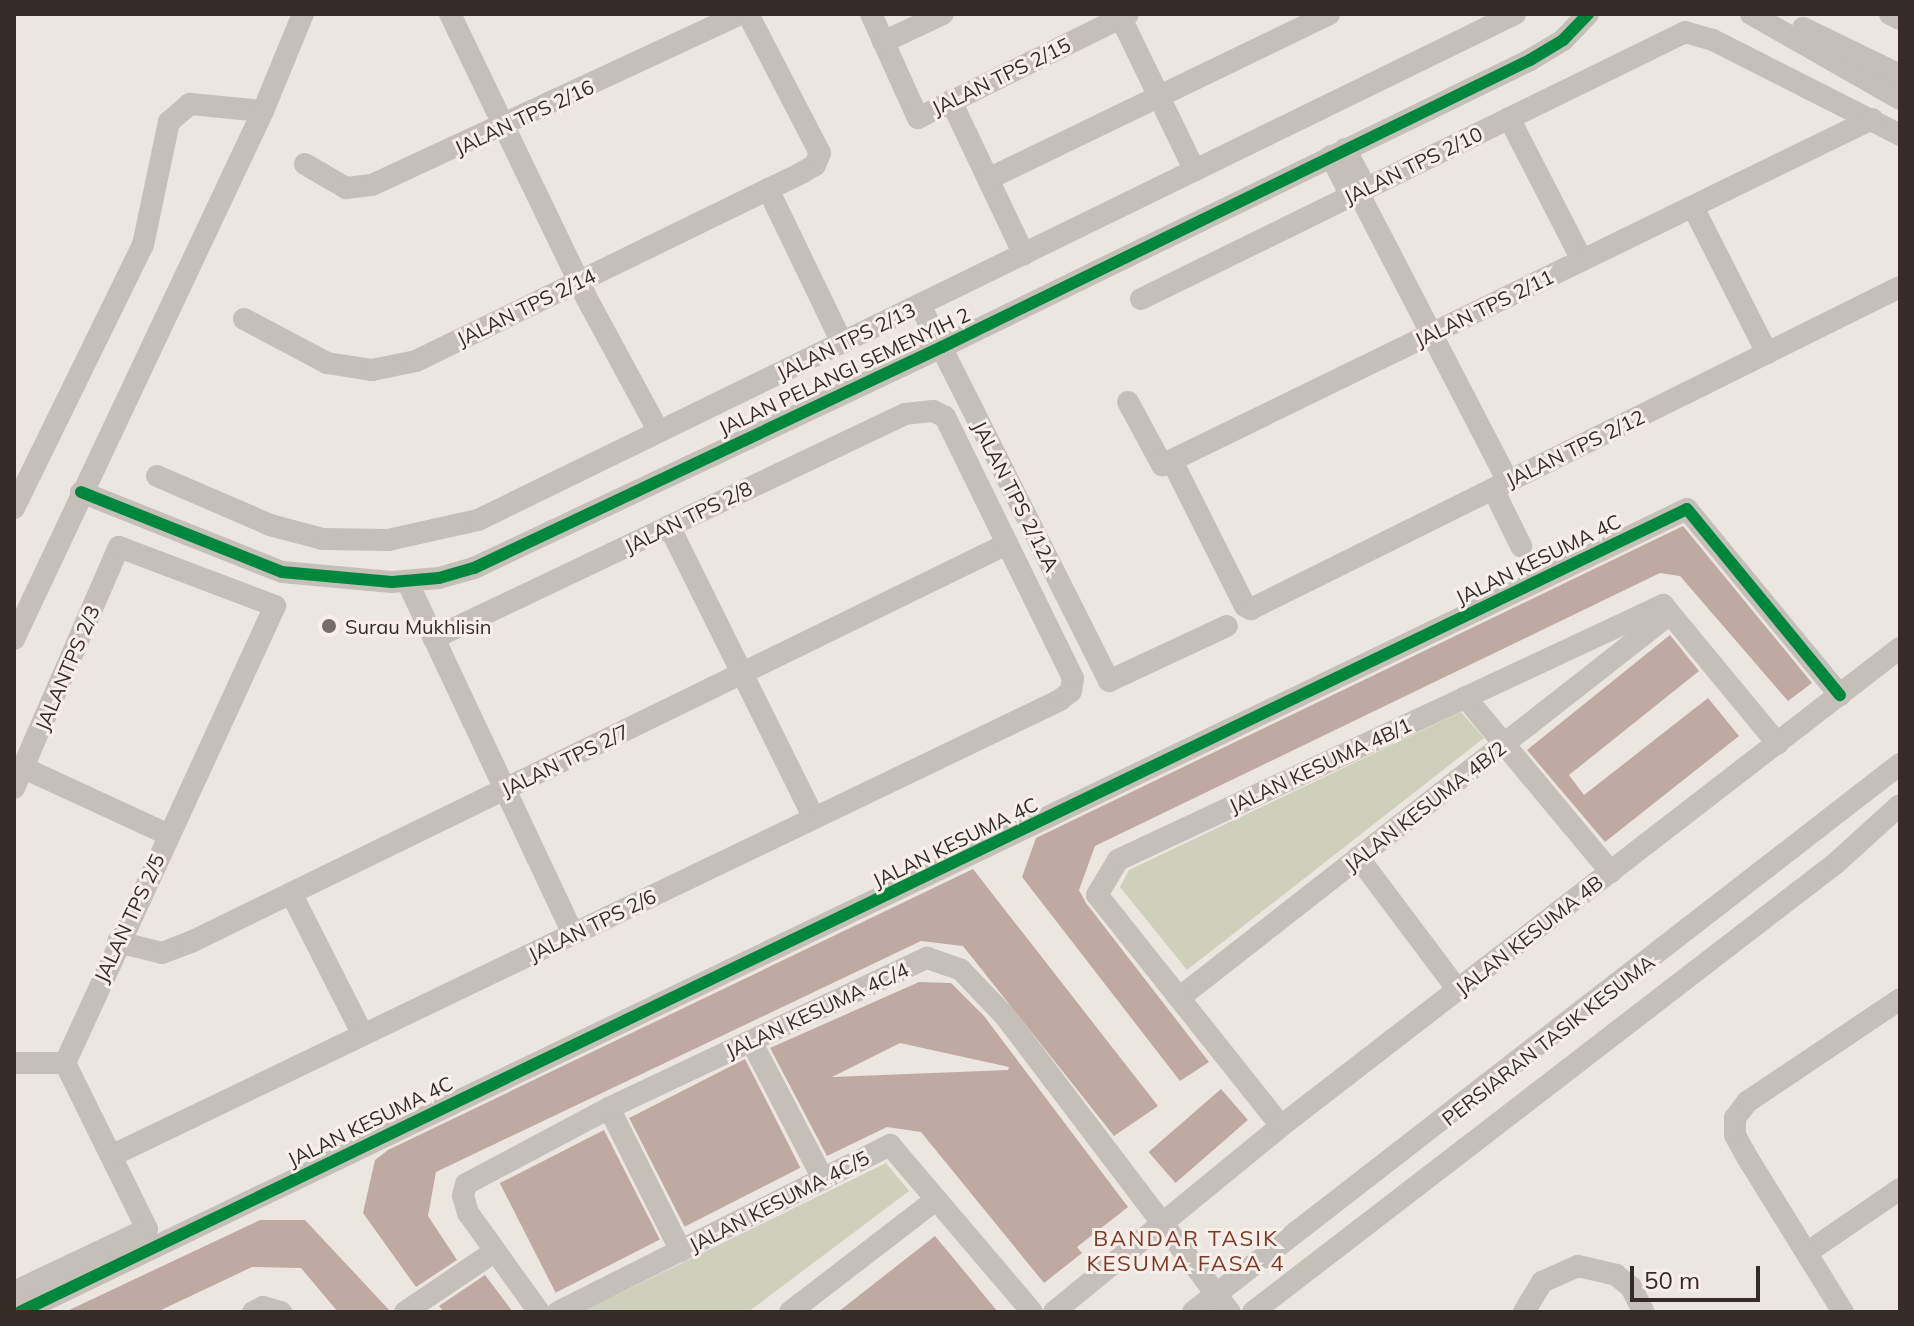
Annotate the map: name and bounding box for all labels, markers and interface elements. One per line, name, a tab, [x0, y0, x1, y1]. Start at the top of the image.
street label: JALAN TPS 2/15	[928, 32, 1074, 120]
street label: JALAN TPS 2/16	[450, 74, 598, 160]
street label: JALAN TPS 2/10	[1340, 121, 1486, 209]
street label: JALAN TPS 2/14	[453, 263, 599, 351]
street label: JALAN TPS 2/11	[1411, 264, 1557, 352]
street label: JALAN TPS 2/13	[773, 297, 919, 385]
street label: JALAN PELANGI SEMENYIH 2	[714, 302, 974, 440]
street label: JALAN TPS 2/12	[1502, 404, 1648, 492]
street label: JALAN TPS 2/12A	[968, 417, 1064, 575]
street label: JALAN TPS 2/8	[620, 476, 756, 558]
street label: JALAN KESUMA 4C	[1452, 509, 1624, 609]
street label: JALANTPS 2/3	[30, 602, 104, 734]
place label: Surau Mukhlisin	[345, 614, 492, 638]
marker: Surau Mukhlisin	[320, 617, 338, 635]
street label: JALAN KESUMA 4B/1	[1225, 712, 1415, 818]
street label: JALAN TPS 2/7	[497, 719, 633, 801]
street label: JALAN KESUMA 4B/2	[1339, 735, 1511, 877]
street label: JALAN KESUMA 4C	[869, 792, 1041, 892]
street label: JALAN TPS 2/5	[89, 850, 169, 986]
street label: JALAN KESUMA 4B	[1450, 870, 1608, 1000]
street label: JALAN TPS 2/6	[524, 884, 660, 966]
street label: PERSIARAN TASIK KESUMA	[1437, 950, 1659, 1130]
street label: JALAN KESUMA 4C/4	[722, 957, 912, 1063]
street label: JALAN KESUMA 4C	[284, 1071, 456, 1171]
street label: JALAN KESUMA 4C/5	[685, 1145, 873, 1257]
district label: BANDAR TASIK KESUMA FASA 4	[1086, 1225, 1286, 1276]
scale bar	[1634, 1250, 1764, 1300]
text: 50 m	[1644, 1265, 1700, 1295]

